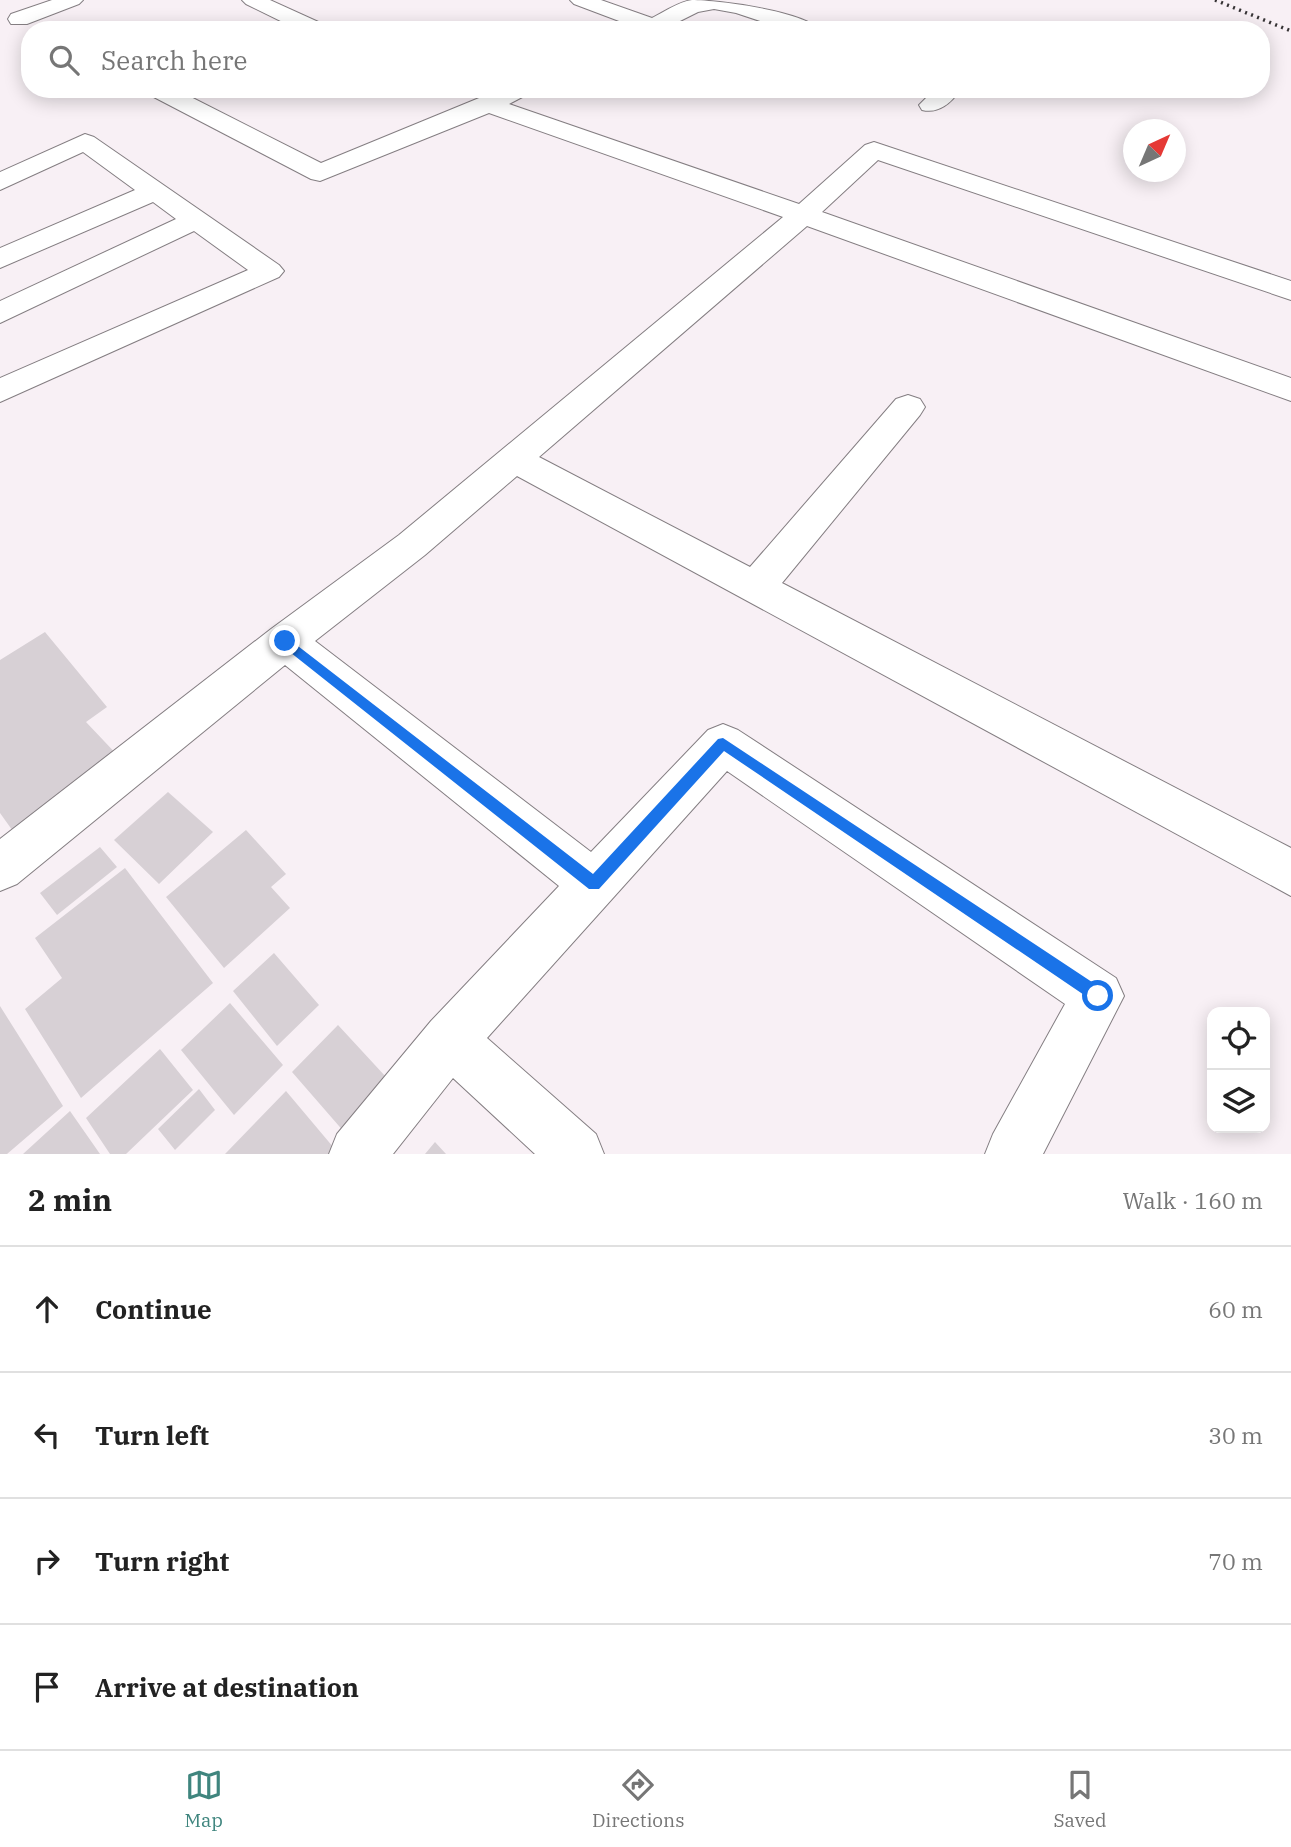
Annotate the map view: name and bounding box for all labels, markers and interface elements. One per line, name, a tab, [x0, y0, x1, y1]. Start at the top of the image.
search box	[21, 21, 1270, 98]
icon: search	[45, 41, 83, 79]
text: Search here	[101, 43, 247, 77]
north arrow	[1123, 119, 1186, 182]
route end	[269, 625, 300, 656]
route start	[1082, 980, 1113, 1011]
map controls	[1207, 1007, 1270, 1133]
button: locate	[1207, 1007, 1270, 1070]
button: layers	[1207, 1070, 1270, 1133]
text: 2 min	[28, 1180, 112, 1219]
text: Walk · 160 m	[1122, 1185, 1263, 1215]
icon: ahead	[28, 1290, 66, 1328]
text: Continue	[95, 1292, 212, 1326]
text: 60 m	[1208, 1294, 1263, 1324]
icon: left	[28, 1416, 66, 1454]
text: Turn left	[95, 1418, 209, 1452]
text: 30 m	[1208, 1420, 1263, 1450]
icon: right	[28, 1542, 66, 1580]
text: Turn right	[95, 1544, 229, 1578]
text: 70 m	[1208, 1546, 1263, 1576]
icon: arrive	[28, 1668, 66, 1706]
text: Arrive at destination	[95, 1670, 359, 1704]
tab: Map	[184, 1766, 223, 1832]
tab: Directions	[592, 1766, 685, 1832]
tab: Saved	[1053, 1766, 1107, 1832]

